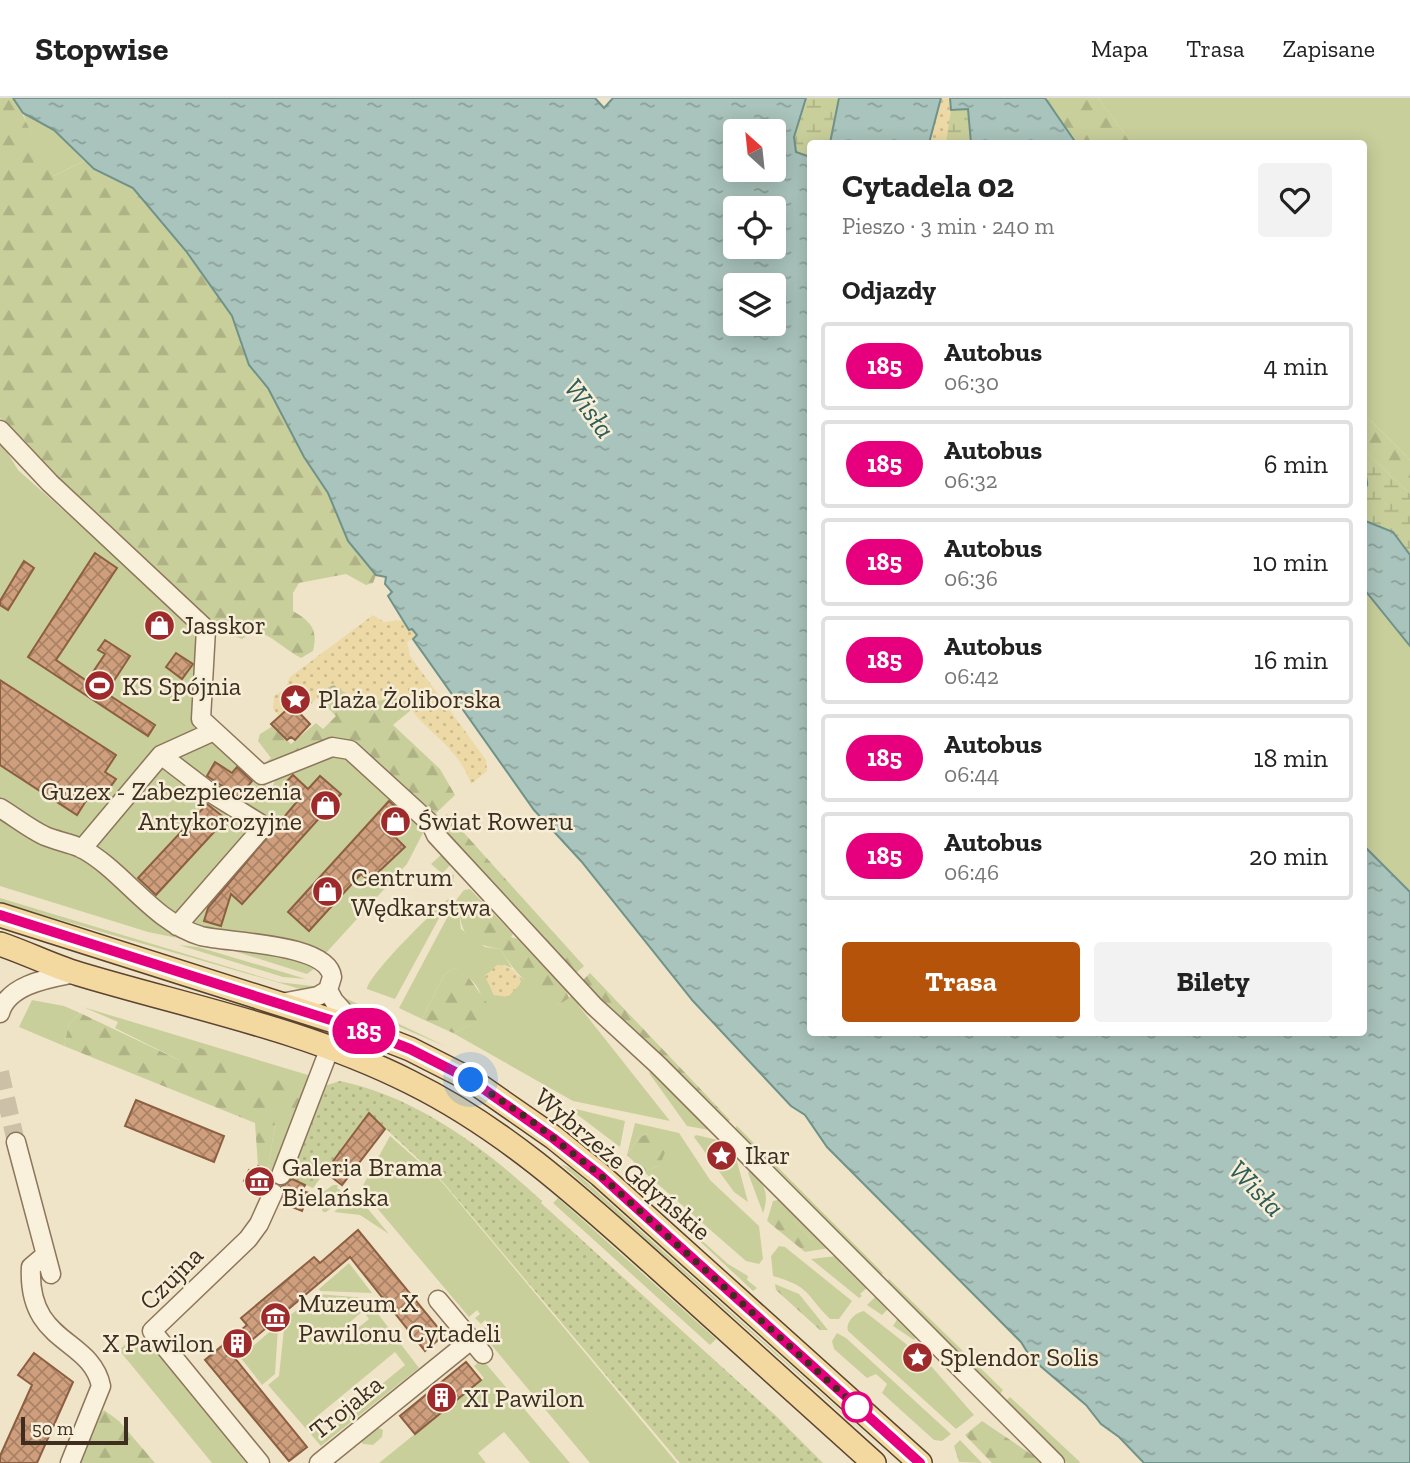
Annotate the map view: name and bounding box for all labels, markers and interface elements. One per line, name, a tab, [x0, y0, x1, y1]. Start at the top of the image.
text: Stopwise	[35, 29, 168, 68]
text: Mapa	[1091, 34, 1148, 63]
text: Trasa	[1186, 34, 1245, 63]
text: Zapisane	[1283, 34, 1375, 63]
north arrow	[723, 119, 786, 182]
map controls	[723, 119, 786, 336]
button: heart	[1258, 163, 1332, 237]
text: Cytadela 02	[842, 166, 1014, 205]
button: locate	[723, 196, 786, 259]
text: Pieszo · 3 min · 240 m	[842, 212, 1054, 240]
button: layers	[723, 273, 786, 336]
text: Odjazdy	[842, 274, 936, 306]
text: Autobus	[944, 336, 1042, 368]
text: 4 min	[1263, 350, 1328, 382]
text: 185	[867, 351, 902, 380]
text: 06:30	[944, 368, 999, 396]
water label: Wisła	[557, 372, 622, 444]
text: Autobus	[944, 434, 1042, 466]
text: 6 min	[1264, 448, 1328, 480]
text: 185	[867, 449, 902, 478]
text: 06:32	[944, 466, 998, 494]
text: Autobus	[944, 532, 1042, 564]
text: 10 min	[1252, 546, 1328, 578]
text: 185	[867, 547, 902, 576]
text: 06:36	[944, 564, 998, 592]
shop icon: Jasskor	[142, 608, 176, 642]
place label: Jasskor	[182, 609, 266, 641]
text: Autobus	[944, 630, 1042, 662]
text: 16 min	[1254, 644, 1328, 676]
text: 185	[867, 645, 902, 674]
text: 06:42	[944, 662, 999, 690]
sports icon: KS Spójnia	[82, 669, 116, 703]
place label: KS Spójnia	[122, 670, 242, 702]
place icon: Plaża Żoliborska	[278, 682, 312, 716]
place label: Plaża Żoliborska	[318, 683, 502, 715]
text: Autobus	[944, 728, 1042, 760]
text: 18 min	[1253, 742, 1328, 774]
text: 185	[867, 743, 902, 772]
text: 06:44	[944, 760, 999, 788]
place label: Guzex - Zabezpieczenia Antykorozyjne	[41, 775, 302, 837]
shop icon: Guzex - Zabezpieczenia Antykorozyjne	[308, 789, 342, 823]
shop icon: Świat Roweru	[378, 804, 412, 838]
place label: Świat Roweru	[418, 805, 574, 837]
text: Autobus	[944, 826, 1042, 858]
text: 20 min	[1249, 840, 1328, 872]
text: 185	[867, 841, 902, 870]
text: 06:46	[944, 858, 999, 886]
place label: Centrum Wędkarstwa	[351, 861, 492, 923]
shop icon: Centrum Wędkarstwa	[311, 875, 345, 909]
button: Trasa	[842, 942, 1080, 1022]
button: Bilety	[1094, 942, 1332, 1022]
line badge: 185	[324, 1008, 404, 1054]
text: 185	[346, 1016, 382, 1045]
your location	[453, 1062, 488, 1097]
street label: Wybrzeże Gdyńskie	[528, 1081, 718, 1247]
place icon: Ikar	[705, 1138, 739, 1172]
place label: Ikar	[745, 1139, 790, 1171]
place label: Galeria Brama Bielańska	[282, 1151, 443, 1213]
water label: Wisła	[1222, 1153, 1291, 1223]
museum icon: Galeria Brama Bielańska	[242, 1165, 276, 1199]
street label: Czujna	[132, 1239, 210, 1317]
place label: Muzeum X Pawilonu Cytadeli	[298, 1287, 501, 1349]
museum icon: Muzeum X Pawilonu Cytadeli	[258, 1301, 292, 1335]
building icon: X Pawilon	[220, 1326, 254, 1360]
place label: X Pawilon	[103, 1327, 214, 1359]
place icon: Splendor Solis	[900, 1340, 934, 1374]
place label: Splendor Solis	[940, 1341, 1099, 1373]
street label: Trojaka	[303, 1367, 390, 1446]
building icon: XI Pawilon	[424, 1381, 458, 1415]
place label: XI Pawilon	[464, 1382, 584, 1414]
unlabelled marker	[842, 1392, 872, 1422]
scale bar	[21, 1414, 128, 1446]
text: 50 m	[32, 1417, 73, 1440]

